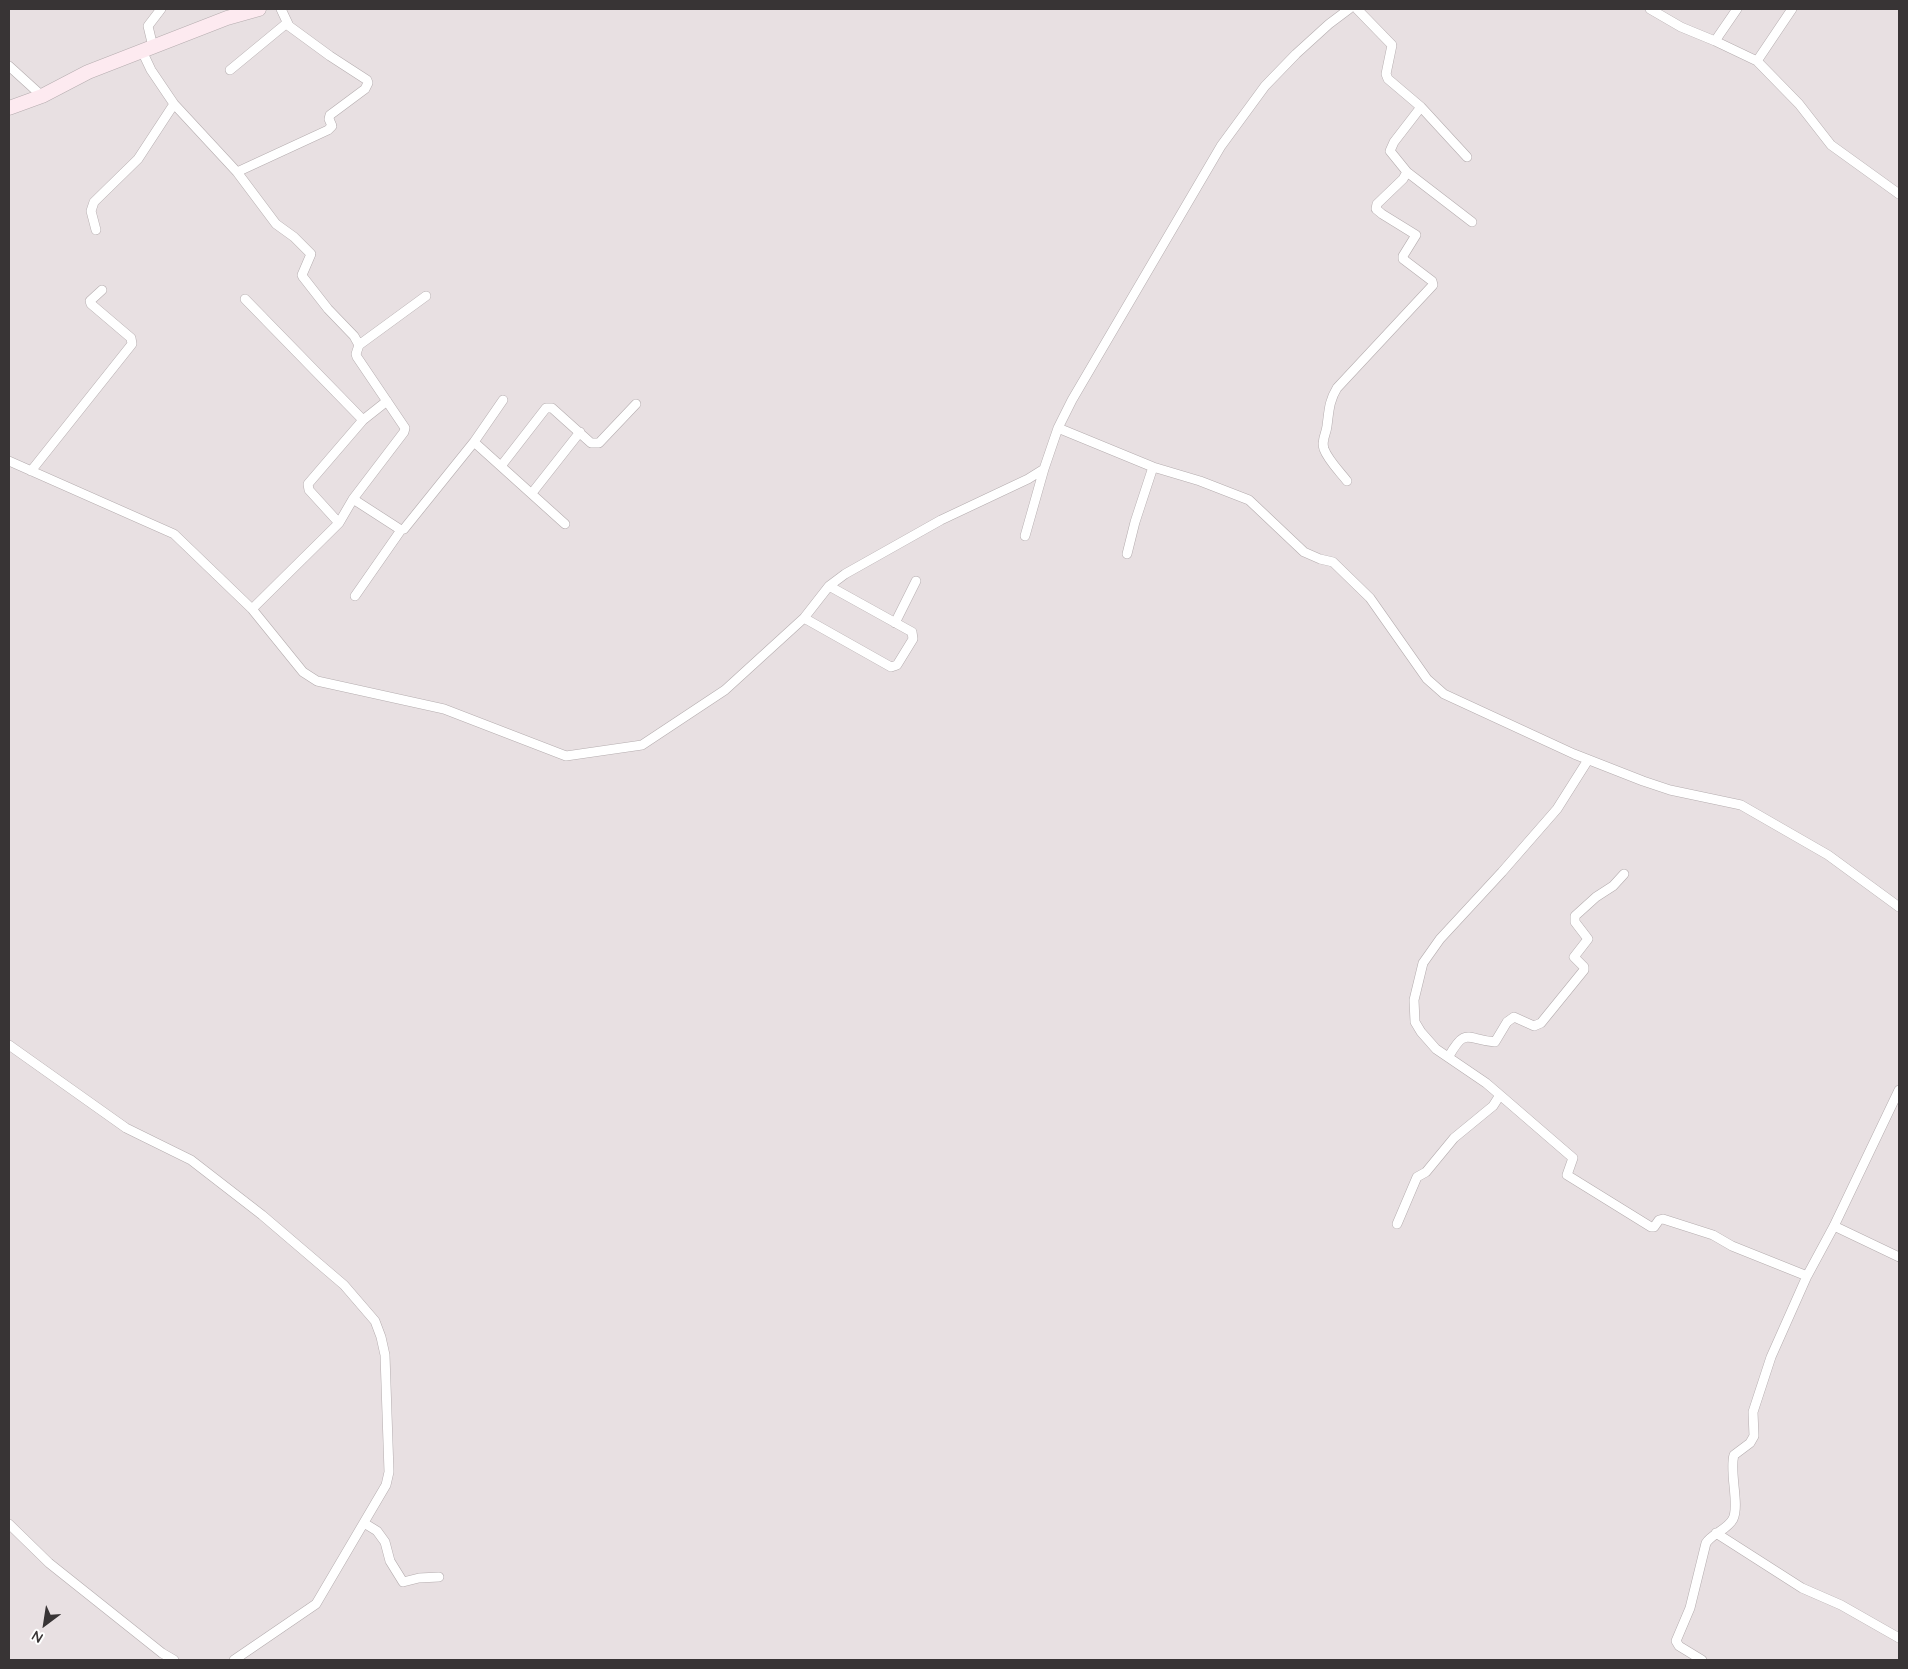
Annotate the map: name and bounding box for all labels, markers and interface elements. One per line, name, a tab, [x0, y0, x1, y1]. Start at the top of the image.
north arrow	[20, 1599, 70, 1649]
text: N	[28, 1626, 46, 1647]

